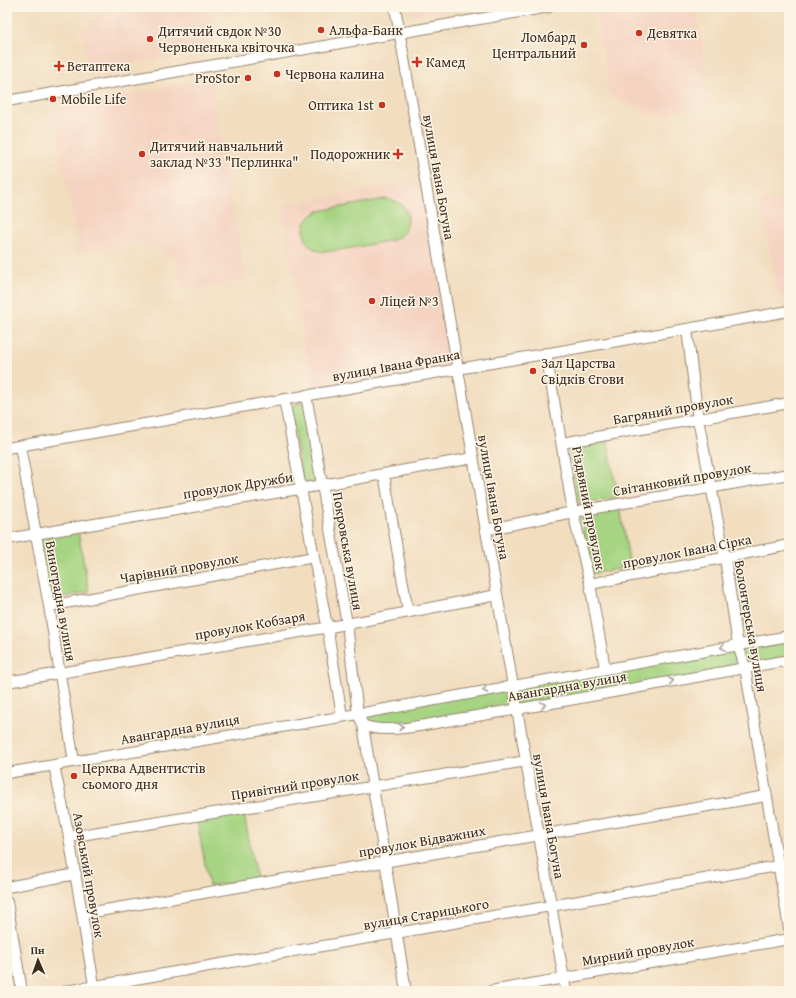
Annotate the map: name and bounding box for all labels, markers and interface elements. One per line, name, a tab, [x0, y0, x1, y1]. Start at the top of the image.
place label: Альфа-Банк	[329, 20, 403, 40]
place label: Дитячий свдок №30 Червоненька квіточка	[157, 21, 295, 57]
place label: Девятка	[646, 23, 698, 43]
marker: Альфа-Банк	[316, 25, 326, 35]
place label: Ломбард Центральний	[492, 27, 576, 63]
marker: Девятка	[634, 28, 644, 38]
marker: Дитячий свдок №30 Червоненька квіточка	[145, 34, 155, 44]
marker: Ломбард Центральний	[579, 40, 589, 50]
place label: Камед	[426, 52, 466, 72]
place label: Ветаптека	[67, 56, 130, 76]
marker: Камед	[411, 56, 423, 68]
marker: Ветаптека	[54, 61, 64, 71]
place label: Червона калина	[285, 64, 385, 84]
place label: ProStor	[195, 68, 240, 88]
marker: Червона калина	[272, 69, 282, 79]
marker: ProStor	[243, 73, 253, 83]
place label: Mobile Life	[61, 89, 127, 109]
marker: Mobile Life	[48, 94, 58, 104]
place label: Оптика 1st	[308, 95, 374, 115]
marker: Оптика 1st	[377, 100, 387, 110]
street label: вулиця Івана Богуна	[418, 113, 460, 241]
place label: Дитячий навчальний заклад №33 "Перлинка"	[149, 136, 299, 172]
place label: Подорожник	[310, 144, 391, 164]
marker: Дитячий навчальний заклад №33 "Перлинка"	[137, 149, 147, 159]
marker: Подорожник	[393, 149, 403, 159]
place label: Ліцей №3	[380, 291, 439, 311]
marker: Ліцей №3	[367, 296, 377, 306]
street label: вулиця Івана Франка	[331, 344, 462, 386]
place label: Зал Царства Свідків Єгови	[541, 353, 624, 389]
marker: Зал Царства Свідків Єгови	[528, 366, 538, 376]
street label: Багряний провулок	[611, 388, 735, 429]
street label: вулиця Івана Богуна	[473, 433, 515, 561]
street label: Різдвяний провулок	[567, 444, 611, 572]
street label: Світанковий провулок	[611, 457, 753, 501]
street label: провулок Дружби	[182, 466, 294, 504]
street label: Покровська вулиця	[328, 490, 368, 612]
street label: провулок Івана Сірка	[621, 529, 753, 573]
street label: Виноградна вулиця	[41, 539, 81, 663]
street label: Чарівний провулок	[118, 548, 241, 588]
street label: Волонтерська вулиця	[730, 558, 772, 694]
street label: провулок Кобзаря	[193, 605, 307, 645]
one-way arrow	[720, 642, 726, 651]
street label: Авангардна вулиця	[506, 666, 628, 706]
one-way arrow	[668, 677, 674, 686]
one-way arrow	[482, 685, 488, 693]
one-way arrow	[540, 701, 546, 709]
street label: Авангардна вулиця	[119, 709, 241, 749]
one-way arrow	[398, 723, 404, 732]
street label: вулиця Івана Богуна	[528, 752, 570, 880]
place label: Церква Адвентистів сьомого дня	[82, 758, 206, 794]
street label: Привітний провулок	[230, 765, 361, 805]
marker: Церква Адвентистів сьомого дня	[69, 771, 79, 781]
street label: Азовський провулок	[68, 811, 110, 940]
street label: провулок Відважних	[357, 820, 488, 862]
street label: вулиця Старицького	[362, 893, 490, 935]
street label: Мирний провулок	[580, 931, 696, 971]
north arrow	[18, 940, 58, 980]
text: Пн	[30, 942, 45, 958]

